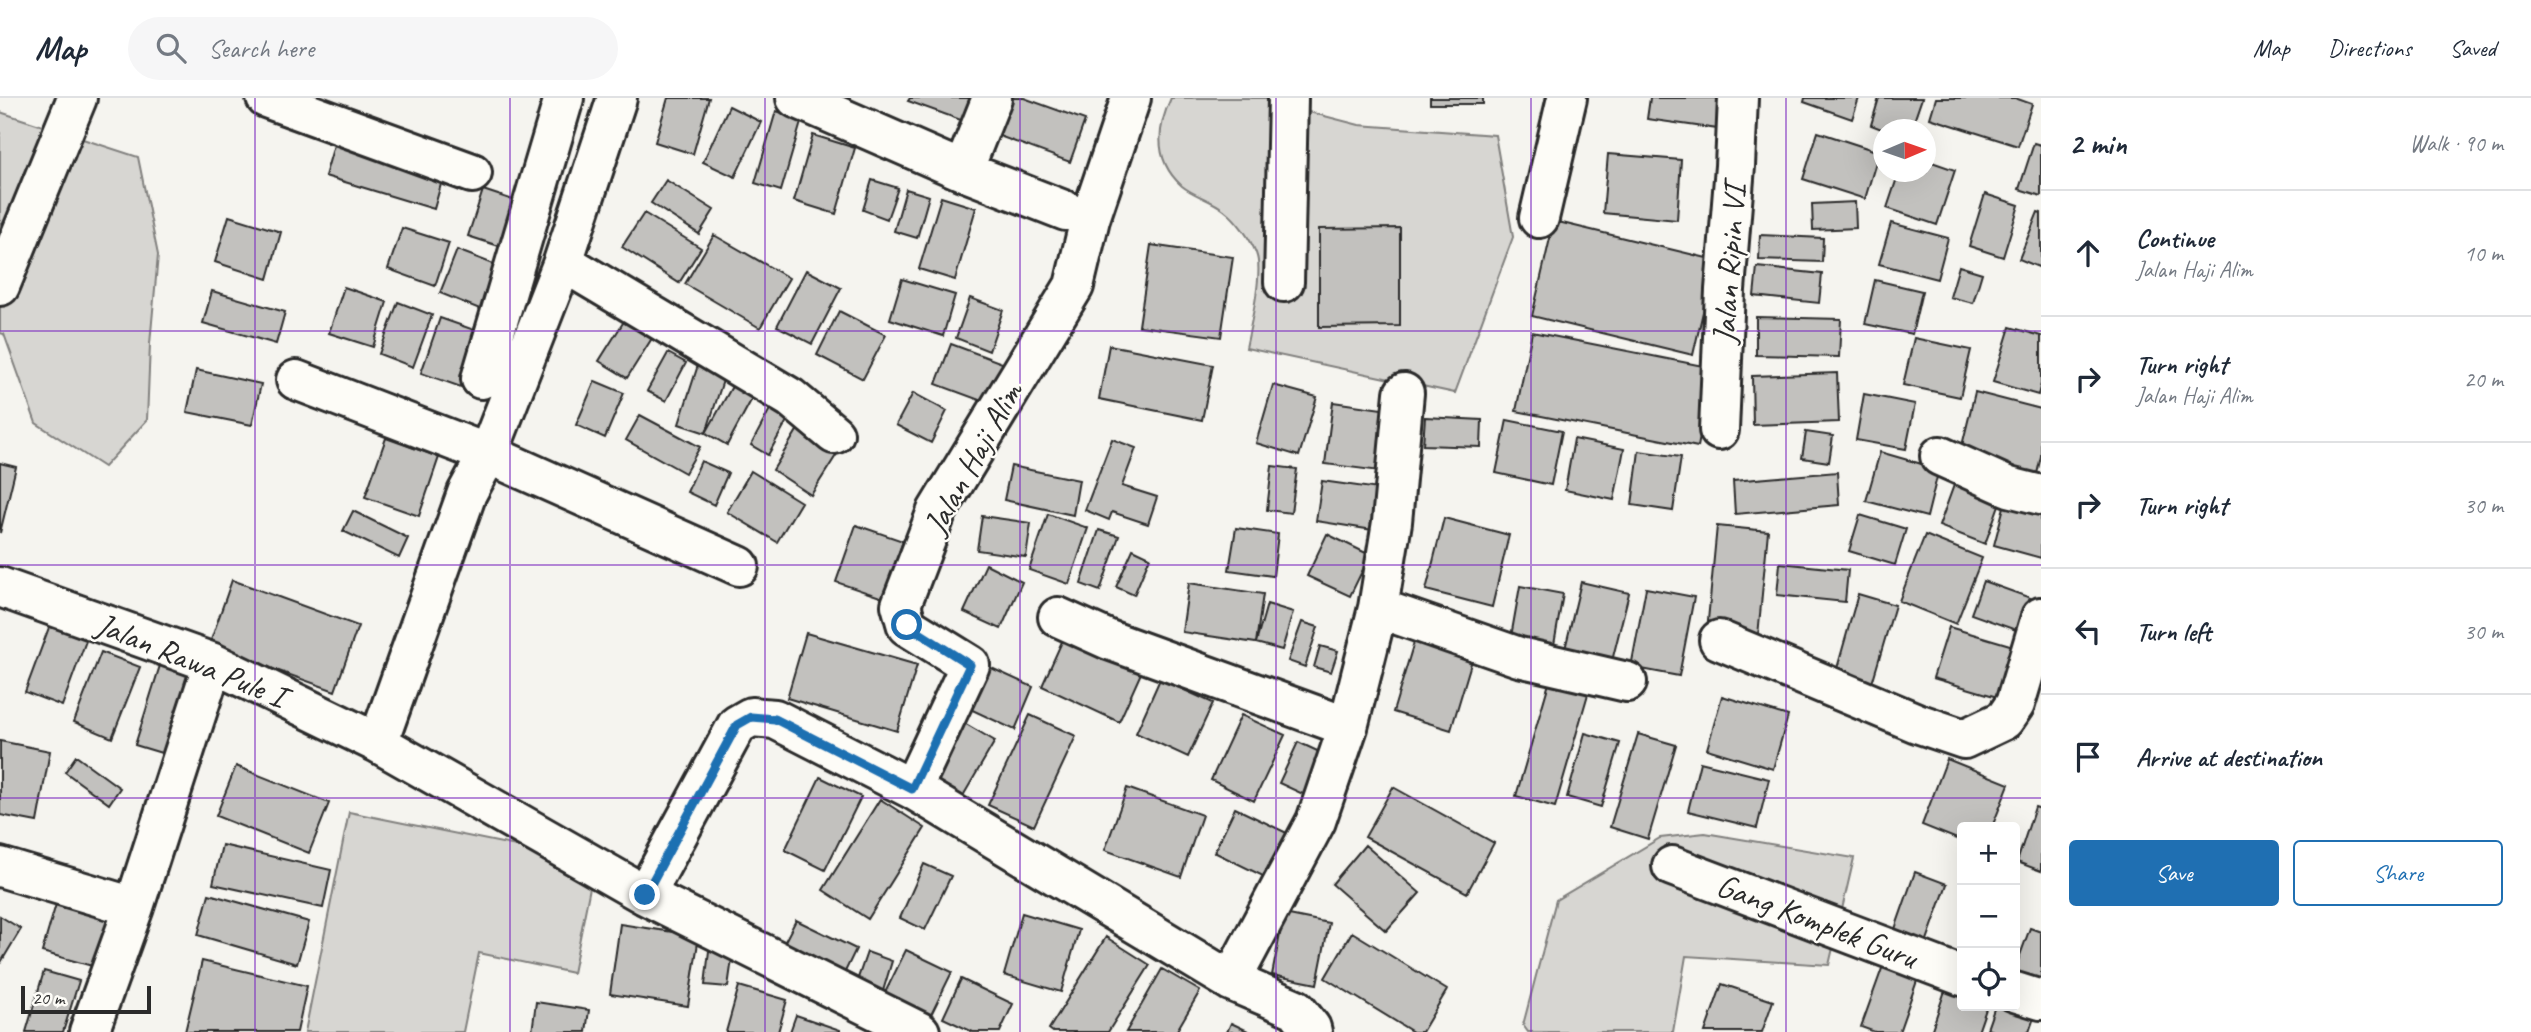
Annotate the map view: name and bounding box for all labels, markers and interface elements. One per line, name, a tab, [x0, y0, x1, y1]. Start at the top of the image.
search box	[128, 17, 618, 80]
text: Map	[35, 27, 86, 69]
icon: search	[152, 29, 190, 67]
text: Search here	[208, 32, 314, 65]
text: Map	[2253, 33, 2290, 63]
text: Directions	[2328, 33, 2411, 63]
text: Saved	[2449, 33, 2496, 63]
north arrow	[1873, 119, 1936, 182]
text: 2 min	[2069, 125, 2126, 163]
text: Walk · 90 m	[2410, 129, 2503, 158]
street label: Jalan Ripin VI	[1702, 176, 1756, 347]
text: Continue	[2136, 222, 2214, 255]
icon: ahead	[2069, 234, 2107, 272]
text: 10 m	[2464, 239, 2503, 268]
text: Jalan Haji Alim	[2136, 255, 2253, 284]
text: Turn right	[2136, 348, 2227, 381]
icon: right	[2069, 360, 2107, 398]
text: 20 m	[2464, 365, 2503, 394]
street label: Jalan Haji Alim	[913, 373, 1033, 543]
text: Jalan Haji Alim	[2136, 381, 2253, 410]
icon: right	[2069, 486, 2107, 524]
text: Turn right	[2136, 489, 2227, 522]
text: 30 m	[2464, 491, 2503, 520]
street label: Jalan Rawa Pule I	[88, 602, 298, 720]
route start	[891, 609, 922, 640]
icon: left	[2069, 612, 2107, 650]
text: Turn left	[2136, 615, 2211, 648]
text: 30 m	[2464, 617, 2503, 646]
icon: arrive	[2069, 738, 2107, 776]
text: Arrive at destination	[2136, 741, 2322, 774]
map controls	[1957, 822, 2020, 1011]
button: +	[1957, 822, 2020, 885]
button: Save	[2069, 840, 2279, 906]
button: Share	[2293, 840, 2503, 906]
street label: Gang Komplek Guru	[1711, 864, 1925, 979]
route end	[629, 879, 660, 910]
button: −	[1957, 885, 2020, 948]
button: locate	[1957, 948, 2020, 1011]
scale bar	[21, 983, 150, 1015]
text: 20 m	[32, 986, 64, 1010]

